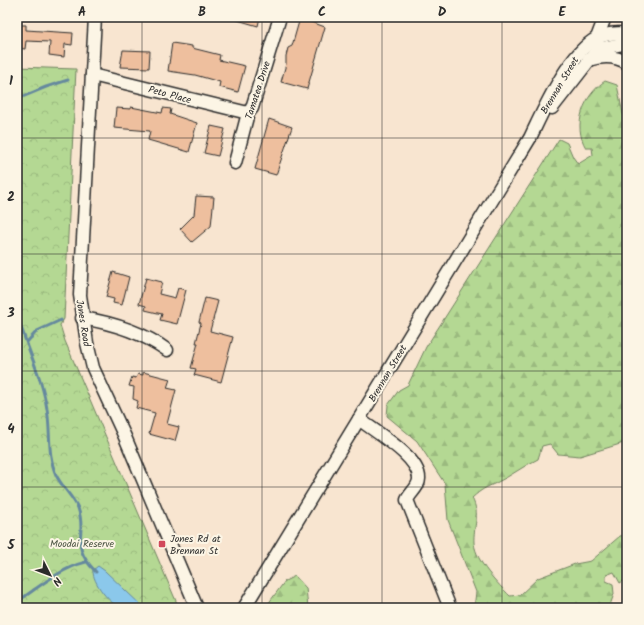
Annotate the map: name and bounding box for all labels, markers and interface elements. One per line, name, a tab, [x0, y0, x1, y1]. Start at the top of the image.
text: A	[78, 2, 86, 23]
text: B	[198, 2, 206, 23]
text: C	[318, 2, 326, 23]
text: D	[438, 2, 447, 23]
text: E	[558, 2, 566, 23]
street label: Brennan Street	[536, 54, 583, 117]
street label: Tamatea Drive	[241, 59, 275, 122]
text: 1	[9, 71, 13, 92]
street label: Peto Place	[146, 82, 193, 108]
text: 2	[7, 187, 15, 208]
street label: Jones Road	[71, 299, 95, 349]
text: 3	[6, 303, 15, 324]
street label: Brennan Street	[364, 342, 411, 405]
text: 4	[7, 419, 15, 440]
place label: Jones Rd at Brennan St	[170, 531, 221, 559]
text: 5	[7, 535, 16, 556]
park label: Moodai Reserve	[50, 536, 115, 552]
marker: Jones Rd at Brennan St	[157, 539, 167, 549]
north arrow	[30, 555, 70, 595]
text: N	[48, 572, 66, 590]

